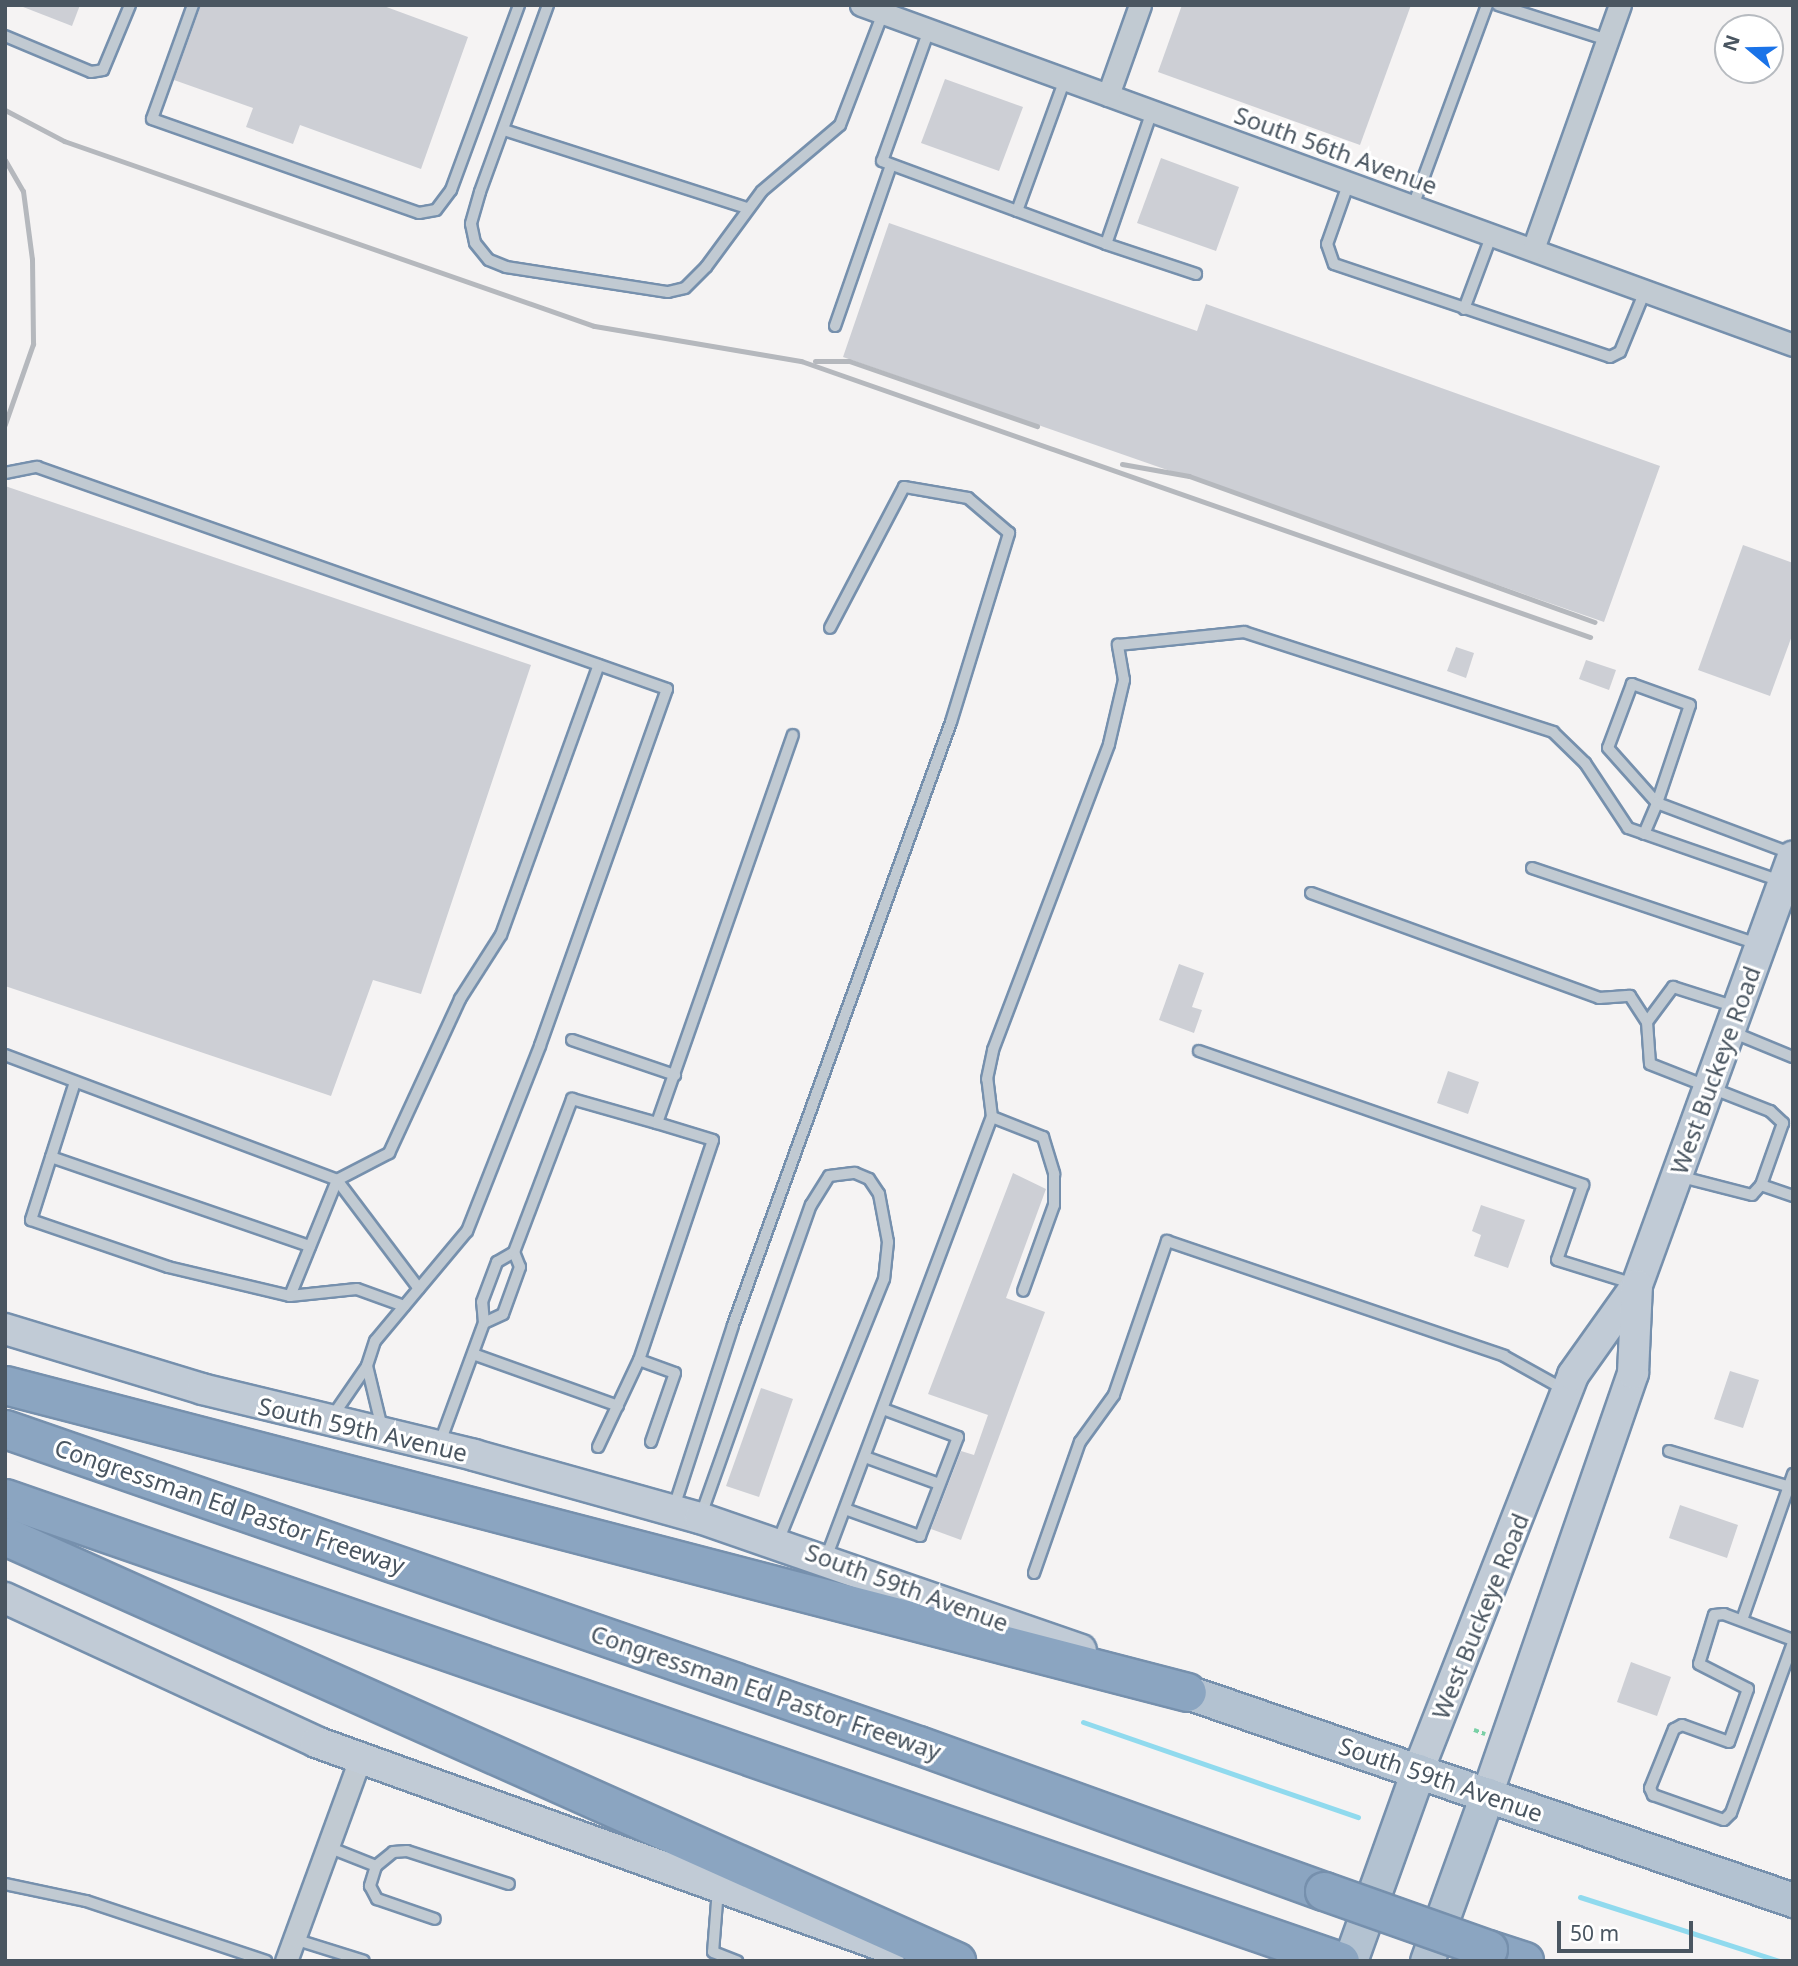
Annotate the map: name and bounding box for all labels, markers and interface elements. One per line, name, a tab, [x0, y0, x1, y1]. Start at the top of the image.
north arrow	[1714, 14, 1784, 84]
text: N	[1716, 31, 1746, 54]
street label: South 56th Avenue	[1231, 100, 1441, 200]
street label: West Buckeye Road	[1664, 962, 1766, 1178]
street label: South 59th Avenue	[256, 1391, 470, 1467]
street label: Congressman Ed Pastor Freeway	[51, 1432, 409, 1580]
street label: West Buckeye Road	[1426, 1509, 1534, 1723]
street label: South 59th Avenue	[802, 1537, 1012, 1637]
street label: Congressman Ed Pastor Freeway	[587, 1618, 945, 1766]
street label: South 59th Avenue	[1335, 1731, 1547, 1827]
scale bar	[1560, 1906, 1696, 1950]
text: 50 m	[1570, 1919, 1619, 1947]

